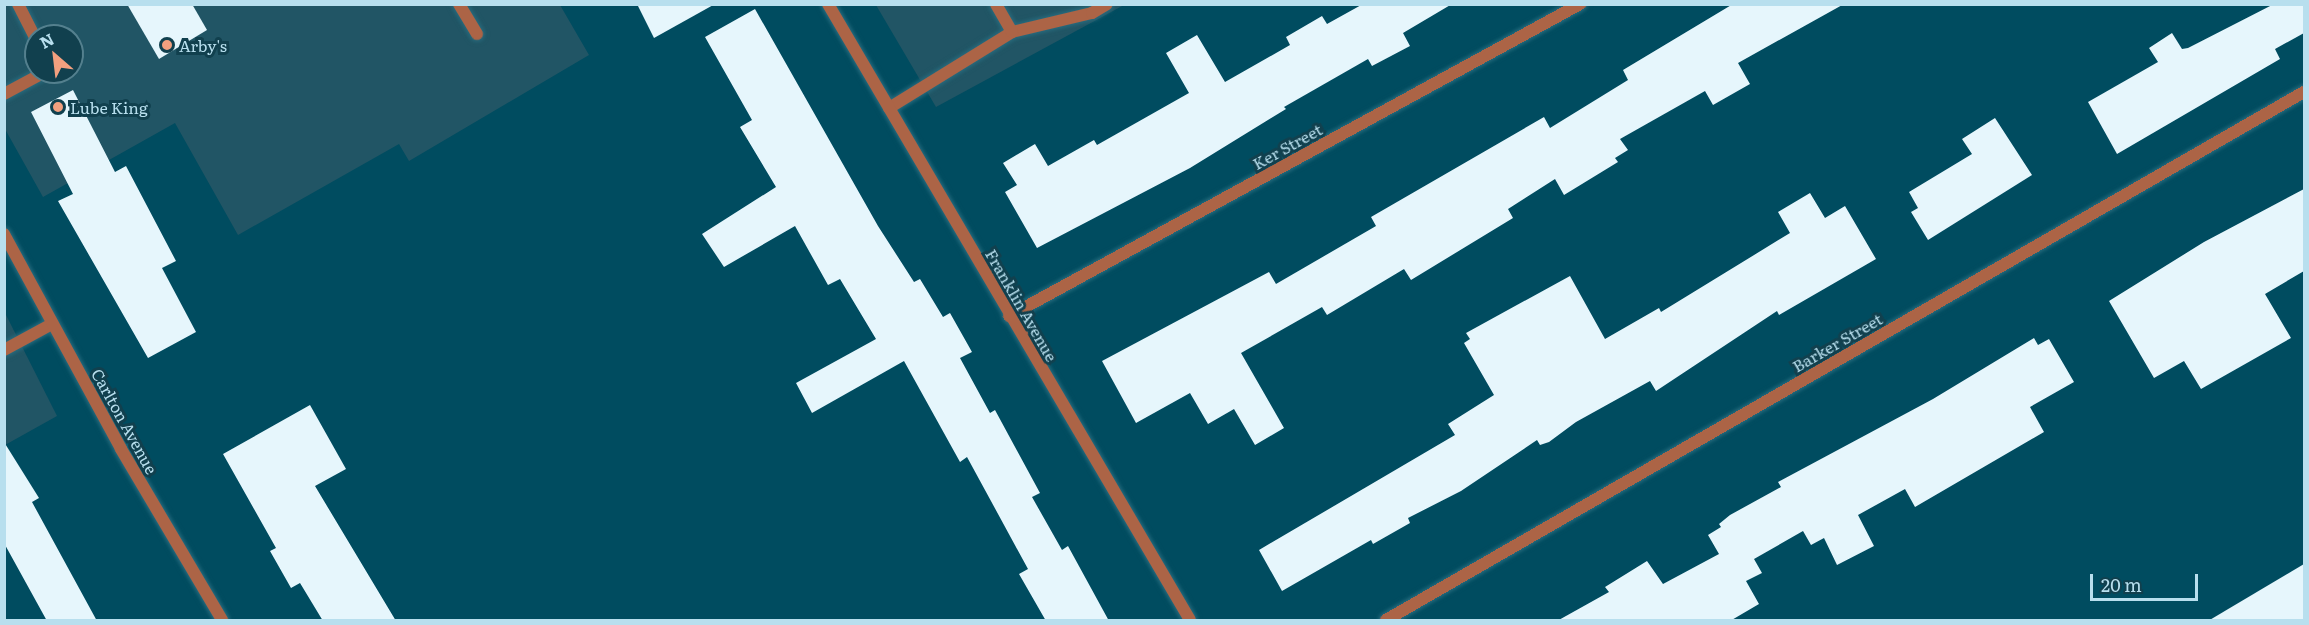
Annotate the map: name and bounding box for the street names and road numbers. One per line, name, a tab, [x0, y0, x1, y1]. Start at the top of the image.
street label: Ker Street	[1249, 119, 1325, 173]
street label: Franklin Avenue	[982, 245, 1062, 365]
street label: Barker Street	[1789, 309, 1885, 375]
street label: Carlton Avenue	[88, 365, 162, 477]

